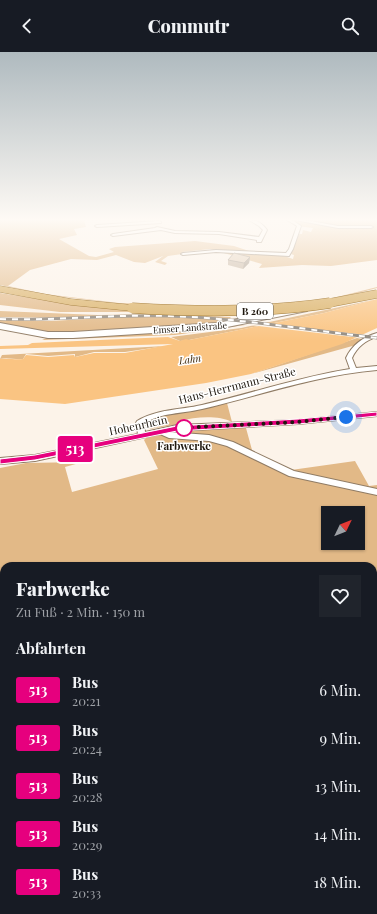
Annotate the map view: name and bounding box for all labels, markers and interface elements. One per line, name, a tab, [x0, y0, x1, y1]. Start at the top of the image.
text: Commutr	[148, 14, 229, 38]
icon: back	[16, 15, 38, 37]
icon: search	[339, 15, 361, 37]
road number: B 260	[237, 303, 273, 319]
street label: Emser Landstraße	[153, 318, 228, 336]
water label: Lahn	[177, 350, 202, 368]
street label: Hans-Herrmann-Straße	[177, 363, 298, 407]
your location	[336, 407, 356, 427]
street label: Hohenrhein	[108, 411, 169, 438]
marker: Farbwerke	[175, 419, 193, 437]
line badge: 513	[52, 436, 98, 462]
place label: Farbwerke	[157, 438, 211, 453]
text: 513	[66, 439, 84, 458]
north arrow	[321, 506, 365, 550]
map controls	[321, 506, 365, 550]
text: Farbwerke	[16, 575, 110, 601]
button: heart	[319, 575, 361, 617]
text: Zu Fuß · 2 Min. · 150 m	[16, 603, 145, 620]
text: Abfahrten	[16, 638, 86, 658]
text: Bus	[72, 672, 98, 692]
text: 513	[29, 680, 47, 699]
text: 6 Min.	[319, 680, 361, 700]
text: 20:21	[72, 692, 101, 709]
text: Bus	[72, 720, 98, 740]
text: 513	[29, 728, 47, 747]
text: 9 Min.	[319, 728, 361, 748]
text: 20:24	[72, 740, 102, 757]
text: Bus	[72, 768, 98, 788]
text: 513	[29, 776, 47, 795]
text: 13 Min.	[315, 776, 361, 796]
text: 20:28	[72, 788, 102, 805]
text: Bus	[72, 816, 98, 836]
text: 513	[29, 824, 47, 843]
text: 14 Min.	[314, 824, 361, 844]
text: 20:29	[72, 836, 102, 853]
text: Bus	[72, 864, 98, 884]
text: 513	[29, 872, 47, 891]
text: 18 Min.	[314, 872, 361, 892]
text: 20:33	[72, 884, 101, 901]

